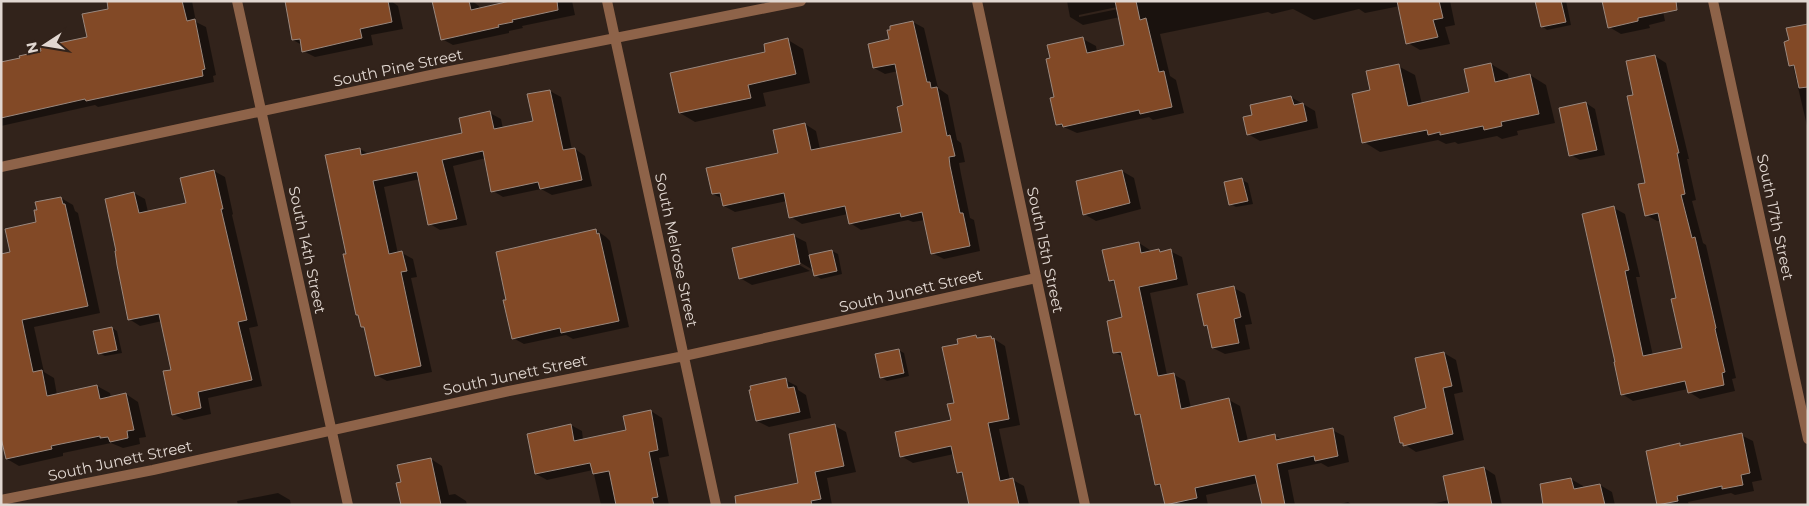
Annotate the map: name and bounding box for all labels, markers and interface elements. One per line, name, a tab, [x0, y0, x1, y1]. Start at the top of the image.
north arrow	[20, 20, 70, 70]
text: N	[22, 40, 42, 55]
street label: South Pine Street	[331, 44, 465, 91]
street label: South 17th Street	[1753, 152, 1798, 282]
street label: South Melrose Street	[651, 171, 702, 329]
street label: South 14th Street	[285, 184, 330, 315]
street label: South 15th Street	[1023, 185, 1068, 315]
street label: South Junett Street	[837, 265, 985, 316]
street label: South Junett Street	[441, 350, 589, 399]
street label: South Junett Street	[46, 436, 194, 485]

